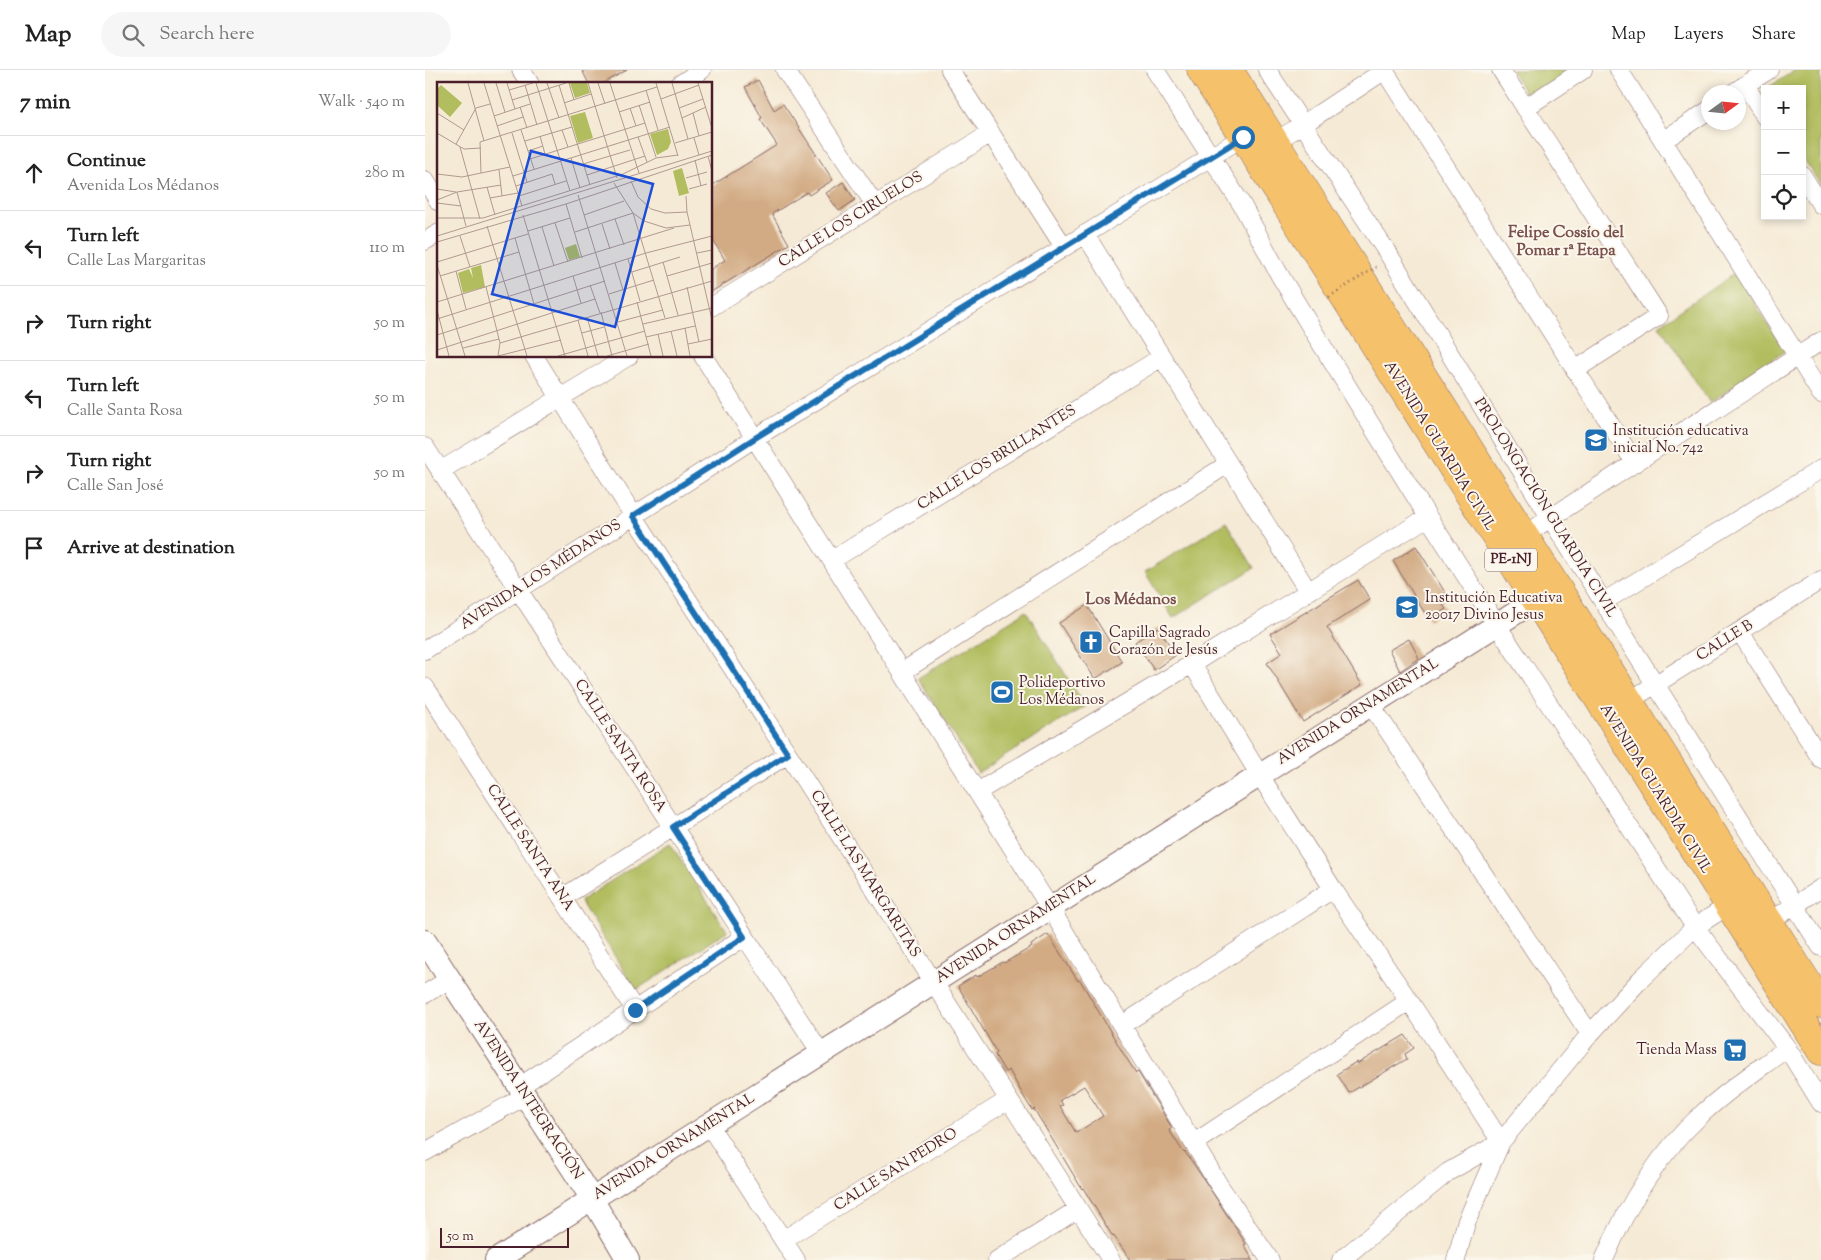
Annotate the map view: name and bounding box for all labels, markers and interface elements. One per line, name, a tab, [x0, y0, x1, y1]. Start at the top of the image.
search box	[101, 12, 451, 57]
text: Map	[25, 18, 71, 52]
icon: search	[119, 21, 147, 49]
text: Search here	[159, 21, 255, 48]
text: Map	[1611, 22, 1646, 48]
text: Layers	[1674, 22, 1724, 48]
text: Share	[1752, 22, 1796, 48]
inset map	[437, 82, 713, 358]
north arrow	[1701, 85, 1746, 130]
map controls	[1761, 85, 1806, 220]
button: +	[1761, 85, 1806, 130]
text: 7 min	[20, 88, 71, 118]
text: Walk · 540 m	[318, 91, 405, 114]
route start	[1232, 126, 1255, 149]
button: −	[1761, 130, 1806, 175]
text: Continue	[67, 148, 146, 175]
icon: ahead	[20, 159, 48, 187]
text: 280 m	[364, 162, 405, 185]
street label: CALLE LOS CIRUELOS	[775, 167, 927, 273]
text: Avenida Los Médanos	[67, 175, 219, 198]
button: locate	[1761, 175, 1806, 220]
district label: Felipe Cossío del Pomar 1ª Etapa	[1508, 222, 1624, 263]
text: Turn left	[67, 223, 139, 250]
icon: left	[20, 234, 48, 262]
text: 110 m	[369, 237, 405, 260]
text: Calle Las Margaritas	[67, 250, 206, 273]
icon: right	[20, 309, 48, 337]
text: Turn right	[67, 310, 151, 337]
text: 50 m	[374, 312, 405, 335]
street label: AVENIDA GUARDIA CIVIL	[1378, 357, 1500, 535]
text: Turn left	[67, 373, 139, 400]
icon: left	[20, 384, 48, 412]
text: 50 m	[374, 387, 405, 410]
street label: PROLONGACIÓN GUARDIA CIVIL	[1468, 393, 1623, 622]
text: Calle Santa Rosa	[67, 400, 183, 423]
street label: CALLE LOS BRILLANTES	[913, 400, 1081, 516]
place label: Institución educativa inicial No. 742	[1613, 421, 1749, 459]
school or university icon: Institución educativa inicial No. 742	[1583, 427, 1609, 453]
text: Turn right	[67, 448, 151, 475]
icon: right	[20, 459, 48, 487]
text: 50 m	[374, 462, 405, 485]
text: Calle San José	[67, 475, 164, 498]
street label: AVENIDA LOS MÉDANOS	[456, 514, 626, 635]
icon: arrive	[20, 534, 48, 562]
text: Arrive at destination	[67, 535, 235, 562]
road number: PE-1NJ	[1485, 548, 1537, 572]
place label: Institución Educativa 20017 Divino Jesus	[1425, 588, 1563, 626]
district label: Los Médanos	[1086, 589, 1176, 612]
school or university icon: Institución Educativa 20017 Divino Jesus	[1394, 594, 1420, 620]
street label: CALLE B	[1693, 615, 1758, 667]
place label: Capilla Sagrado Corazón de Jesús	[1109, 623, 1218, 661]
church icon: Capilla Sagrado Corazón de Jesús	[1078, 629, 1104, 655]
street label: AVENIDA ORNAMENTAL	[1273, 653, 1443, 771]
place label: Polideportivo Los Médanos	[1019, 673, 1106, 711]
street label: CALLE SANTA ROSA	[569, 675, 671, 817]
sports icon: Polideportivo Los Médanos	[989, 679, 1015, 705]
street label: AVENIDA GUARDIA CIVIL	[1594, 700, 1716, 878]
street label: CALLE SANTA ANA	[481, 780, 579, 916]
street label: CALLE LAS MARGARITAS	[805, 786, 925, 962]
street label: AVENIDA ORNAMENTAL	[932, 869, 1100, 989]
route end	[624, 999, 647, 1022]
street label: AVENIDA INTEGRACIÓN	[468, 1015, 589, 1184]
supermarket icon: Tienda Mass	[1722, 1037, 1748, 1063]
place label: Tienda Mass	[1636, 1040, 1717, 1061]
street label: AVENIDA ORNAMENTAL	[589, 1088, 759, 1206]
street label: CALLE SAN PEDRO	[830, 1123, 962, 1217]
scale bar	[440, 1225, 569, 1248]
text: 50 m	[447, 1227, 474, 1247]

